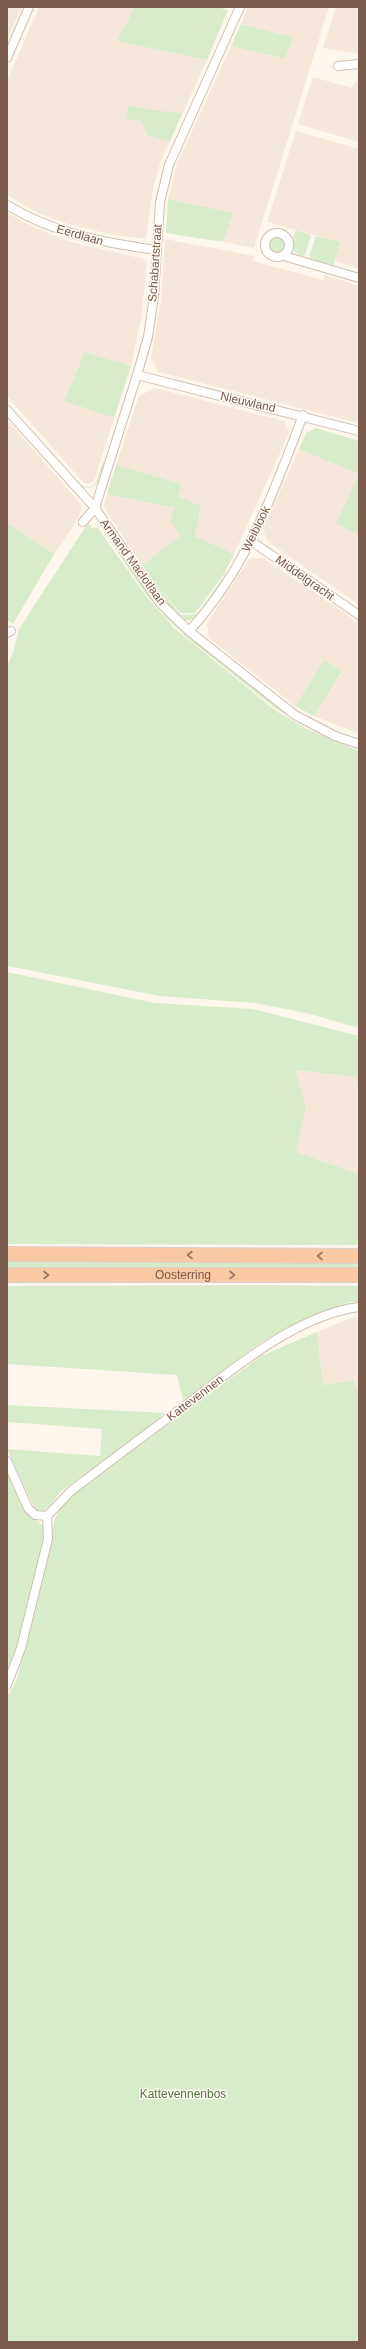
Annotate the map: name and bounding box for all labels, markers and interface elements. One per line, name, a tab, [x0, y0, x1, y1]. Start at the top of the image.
street label: Eerdlaan	[55, 222, 105, 248]
street label: Schabartstraat	[145, 223, 165, 302]
street label: Nieuwland	[219, 389, 277, 415]
street label: Weiblook	[239, 503, 273, 554]
street label: Armand Maclotlaan	[97, 516, 169, 608]
street label: Middelgracht	[273, 553, 338, 604]
one-way arrow	[187, 1251, 193, 1259]
one-way arrow	[317, 1252, 323, 1260]
street label: Oosterring	[155, 1268, 211, 1282]
one-way arrow	[43, 1271, 49, 1279]
one-way arrow	[229, 1271, 235, 1279]
street label: Kattevennen	[164, 1372, 226, 1424]
park label: Kattevennenbos	[140, 2087, 226, 2101]

